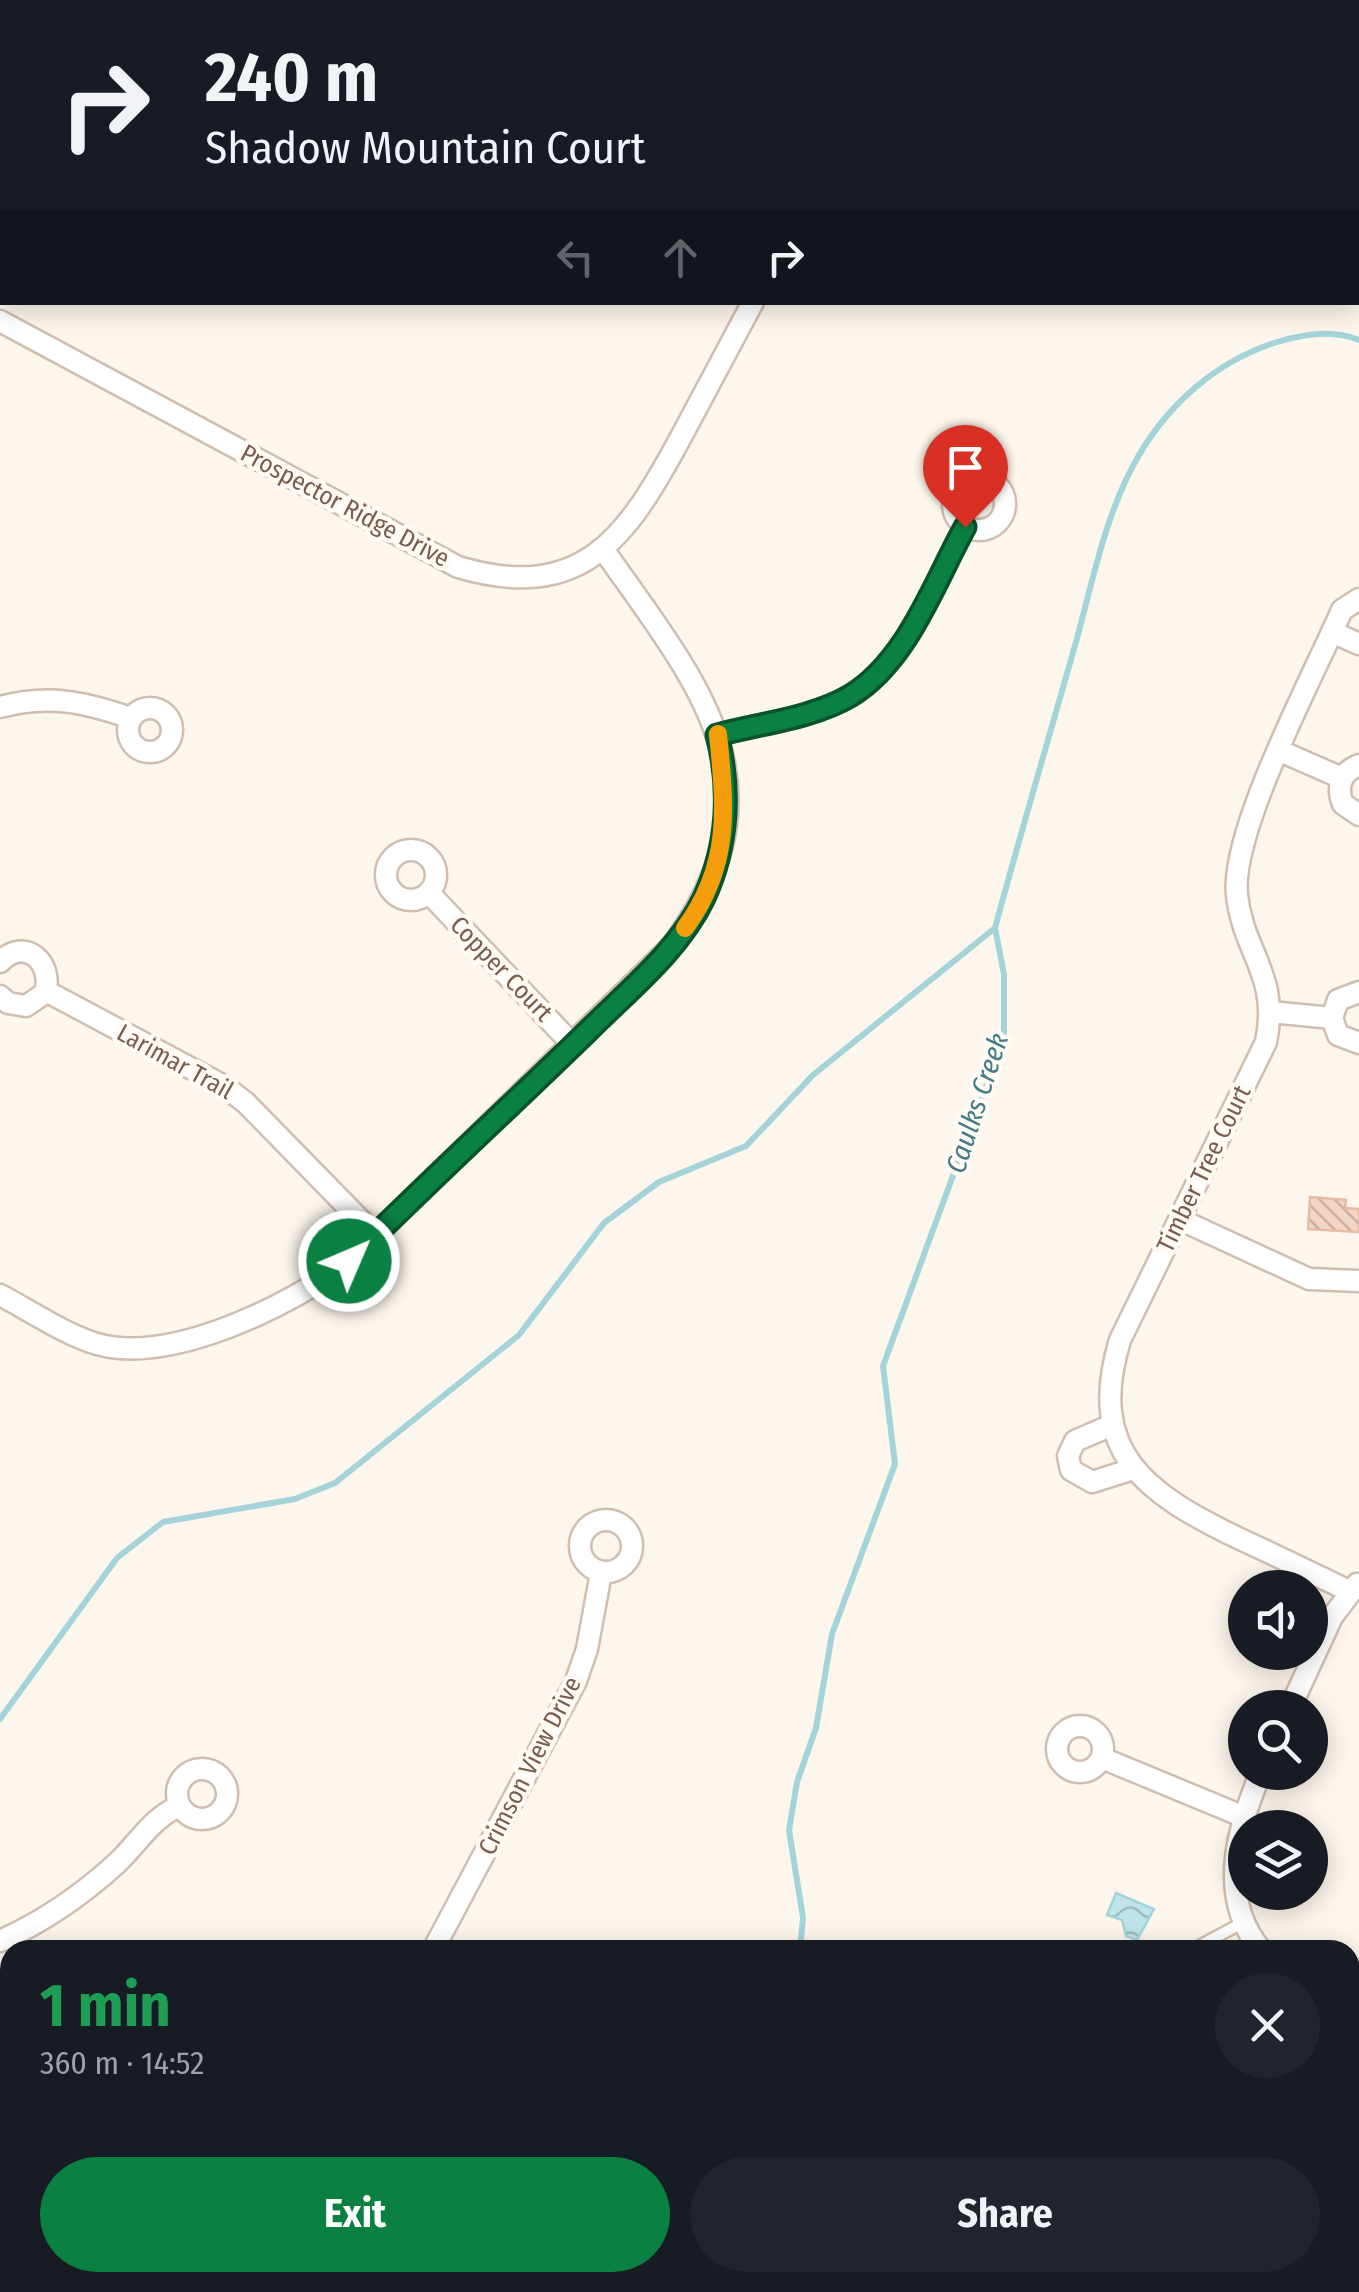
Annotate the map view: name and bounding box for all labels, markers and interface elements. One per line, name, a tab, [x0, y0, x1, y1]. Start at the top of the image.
text: 240 m	[205, 36, 378, 120]
icon: right	[40, 40, 170, 170]
text: Shadow Mountain Court	[205, 121, 646, 175]
icon: left	[548, 230, 603, 285]
icon: ahead	[653, 230, 708, 285]
icon: right	[758, 230, 813, 285]
pin	[923, 425, 1008, 528]
street label: Prospector Ridge Drive	[235, 438, 455, 574]
icon: arrive	[938, 440, 993, 495]
street label: Copper Court	[444, 910, 559, 1028]
street label: Larimar Trail	[112, 1018, 239, 1106]
water label: Caulks Creek	[939, 1029, 1015, 1177]
street label: Timber Tree Court	[1151, 1080, 1258, 1257]
position arrow	[297, 1209, 401, 1313]
map controls	[1228, 1570, 1328, 1910]
button: sound	[1228, 1570, 1328, 1670]
street label: Crimson View Drive	[472, 1672, 588, 1860]
button: search	[1228, 1690, 1328, 1790]
button: layers	[1228, 1810, 1328, 1910]
text: 1 min	[40, 1970, 171, 2042]
button: close	[1215, 1973, 1320, 2078]
text: 360 m · 14:52	[40, 2044, 204, 2082]
button: Exit	[40, 2157, 670, 2272]
button: Share	[690, 2157, 1320, 2272]

